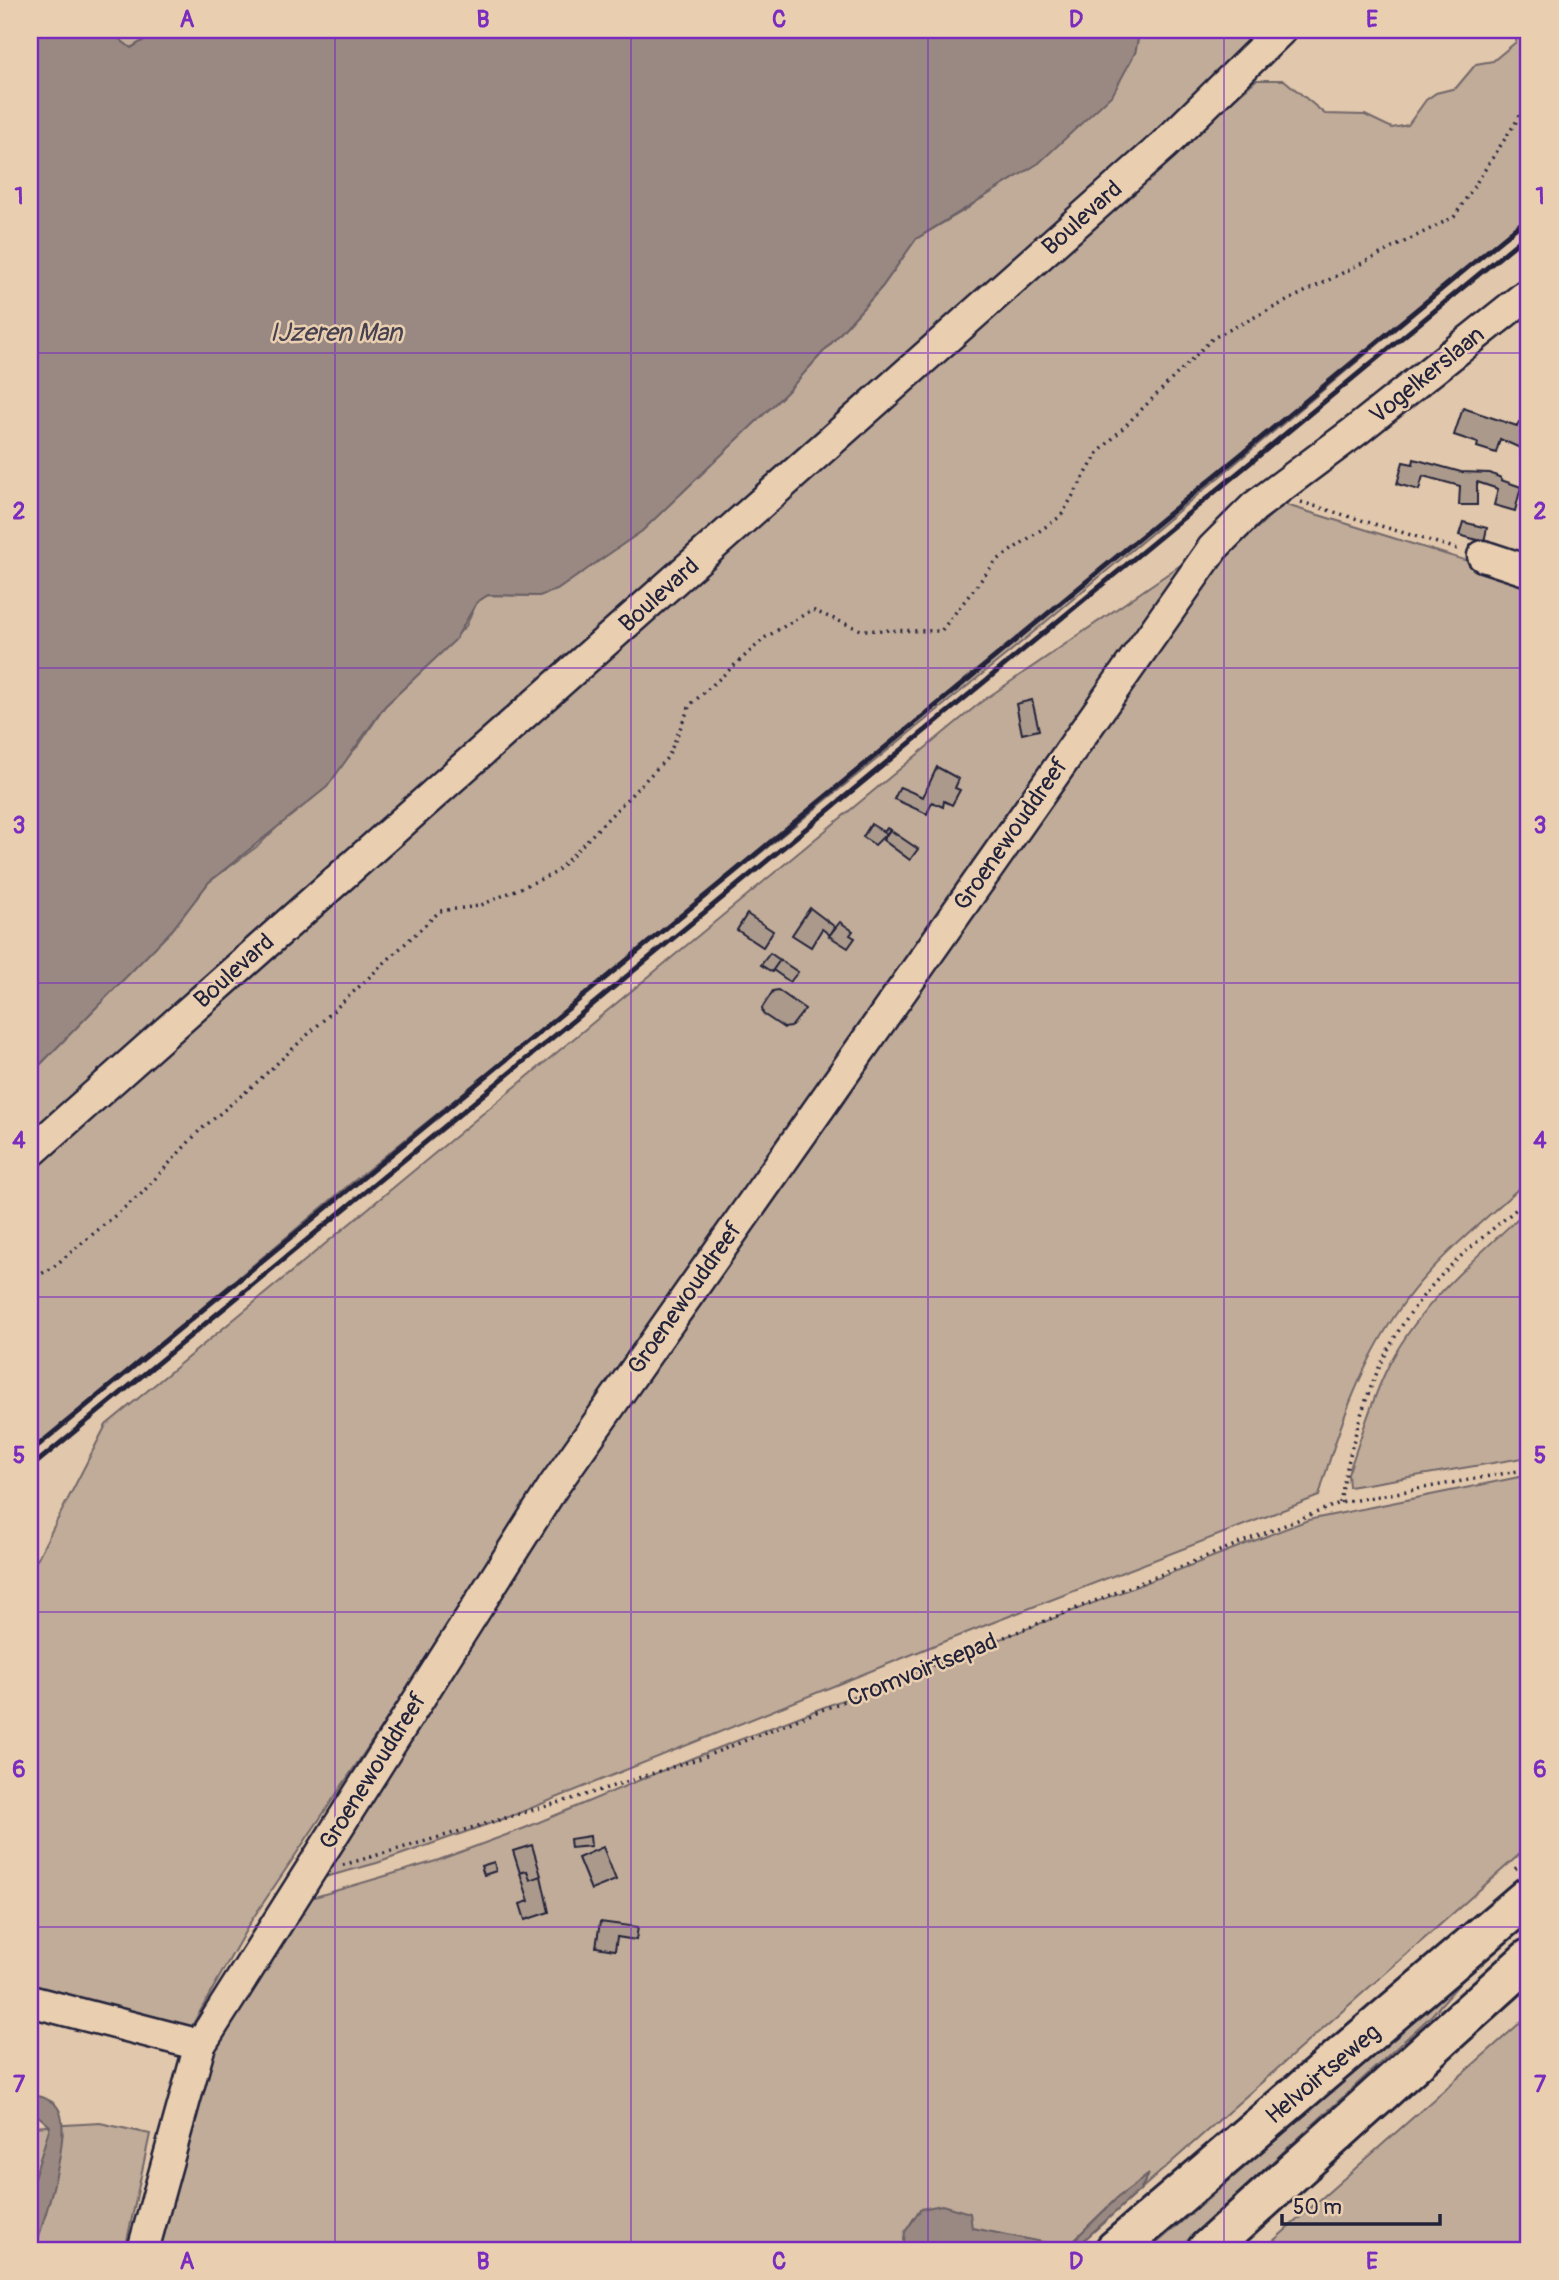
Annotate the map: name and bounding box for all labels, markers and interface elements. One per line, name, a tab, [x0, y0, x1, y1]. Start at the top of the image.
text: A	[180, 5, 195, 34]
text: B	[476, 5, 490, 34]
text: C	[772, 5, 786, 34]
text: D	[1069, 5, 1083, 34]
text: E	[1366, 5, 1378, 34]
street label: Boulevard	[1036, 174, 1128, 262]
text: 1	[15, 182, 24, 211]
text: 1	[1536, 182, 1545, 211]
water label: IJzeren Man	[270, 317, 403, 349]
street label: Vogelkerslaan	[1364, 320, 1490, 430]
text: 2	[13, 497, 26, 526]
text: 2	[1534, 497, 1547, 526]
street label: Boulevard	[613, 551, 705, 639]
street label: Groenewouddreef	[948, 752, 1075, 916]
text: 3	[13, 811, 25, 840]
text: 3	[1534, 811, 1546, 840]
street label: Boulevard	[188, 927, 280, 1015]
text: 4	[12, 1126, 26, 1155]
text: 4	[1533, 1126, 1547, 1155]
street label: Groenewouddreef	[622, 1216, 749, 1380]
text: 5	[13, 1441, 25, 1470]
text: 5	[1534, 1441, 1546, 1470]
street label: Cromvoirtsepad	[843, 1627, 1001, 1713]
street label: Groenewouddreef	[313, 1687, 433, 1855]
text: 6	[12, 1755, 26, 1784]
text: 6	[1533, 1755, 1547, 1784]
street label: Helvoirtseweg	[1260, 2018, 1386, 2130]
text: 7	[13, 2070, 26, 2099]
text: 7	[1534, 2070, 1547, 2099]
scale bar	[1282, 2182, 1440, 2226]
text: 50 m	[1293, 2194, 1342, 2221]
text: A	[180, 2247, 195, 2276]
text: B	[476, 2247, 490, 2276]
text: C	[772, 2247, 786, 2276]
text: D	[1069, 2247, 1083, 2276]
text: E	[1366, 2247, 1378, 2276]

